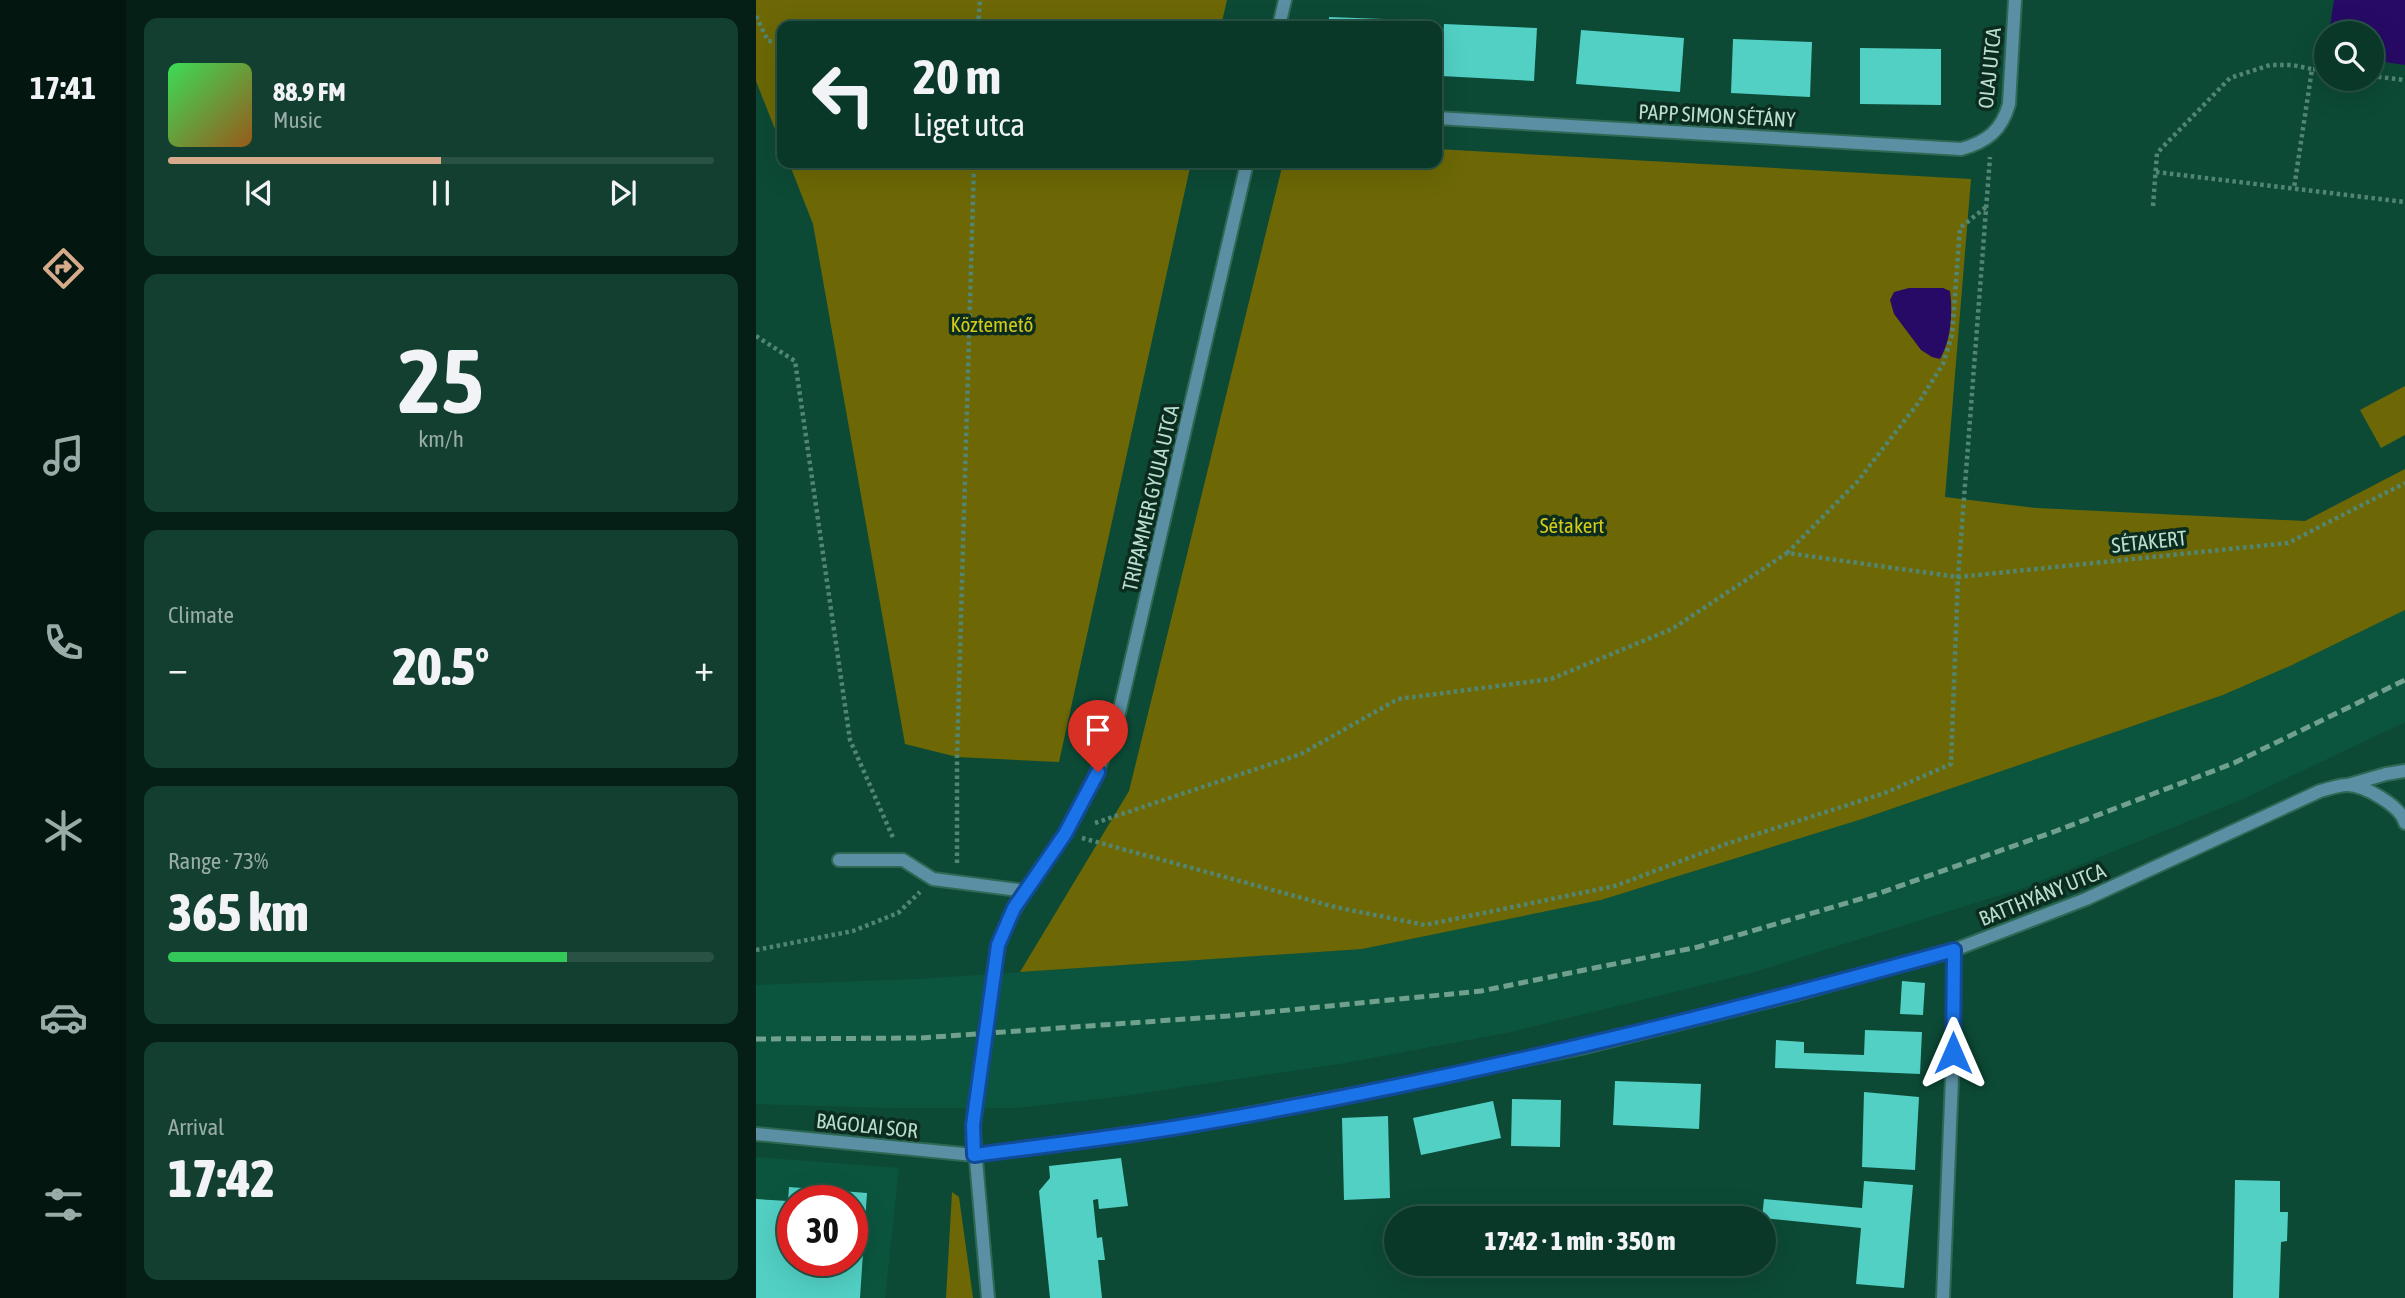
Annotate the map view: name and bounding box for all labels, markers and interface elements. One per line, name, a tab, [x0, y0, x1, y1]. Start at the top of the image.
map controls	[2314, 21, 2384, 91]
button: search	[2314, 21, 2384, 91]
street label: OLAJ UTCA	[1973, 26, 2005, 110]
text: 20 m	[913, 48, 1001, 104]
icon: left	[798, 49, 889, 140]
text: 17:41	[30, 69, 96, 106]
text: 88.9 FM	[273, 77, 346, 107]
street label: PAPP SIMON SÉTÁNY	[1638, 99, 1797, 131]
text: Liget utca	[913, 106, 1025, 143]
text: Music	[273, 107, 321, 133]
icon: previous	[240, 174, 278, 212]
icon: pause	[422, 174, 460, 212]
icon: next	[604, 174, 642, 212]
icon: directions	[39, 244, 88, 293]
park label: Köztemető	[951, 312, 1033, 336]
text: 25	[398, 328, 484, 432]
street label: TRIPAMMER GYULA UTCA	[1117, 402, 1183, 593]
text: km/h	[418, 426, 464, 452]
icon: music	[39, 431, 88, 480]
park label: Sétakert	[1540, 513, 1604, 537]
street label: SÉTAKERT	[2110, 525, 2188, 557]
text: Climate	[168, 602, 234, 628]
icon: phone	[39, 618, 88, 667]
text: 20.5°	[393, 636, 489, 696]
text: −	[168, 646, 188, 689]
text: +	[694, 646, 714, 689]
pin	[1068, 700, 1128, 772]
icon: arrive	[1079, 711, 1117, 749]
icon: climate	[39, 806, 88, 855]
text: Range · 73%	[168, 848, 268, 874]
street label: BATTHYÁNY UTCA	[1975, 857, 2109, 930]
text: 365 km	[168, 882, 309, 942]
icon: car	[39, 993, 88, 1042]
position arrow	[1916, 1016, 1990, 1090]
street label: BAGOLAI SOR	[815, 1108, 919, 1142]
text: Arrival	[168, 1114, 224, 1140]
text: 17:42	[168, 1148, 275, 1208]
icon: filters	[39, 1180, 88, 1229]
speed limit sign: 30	[777, 1185, 868, 1276]
text: 17:42 · 1 min · 350 m	[1485, 1226, 1675, 1256]

